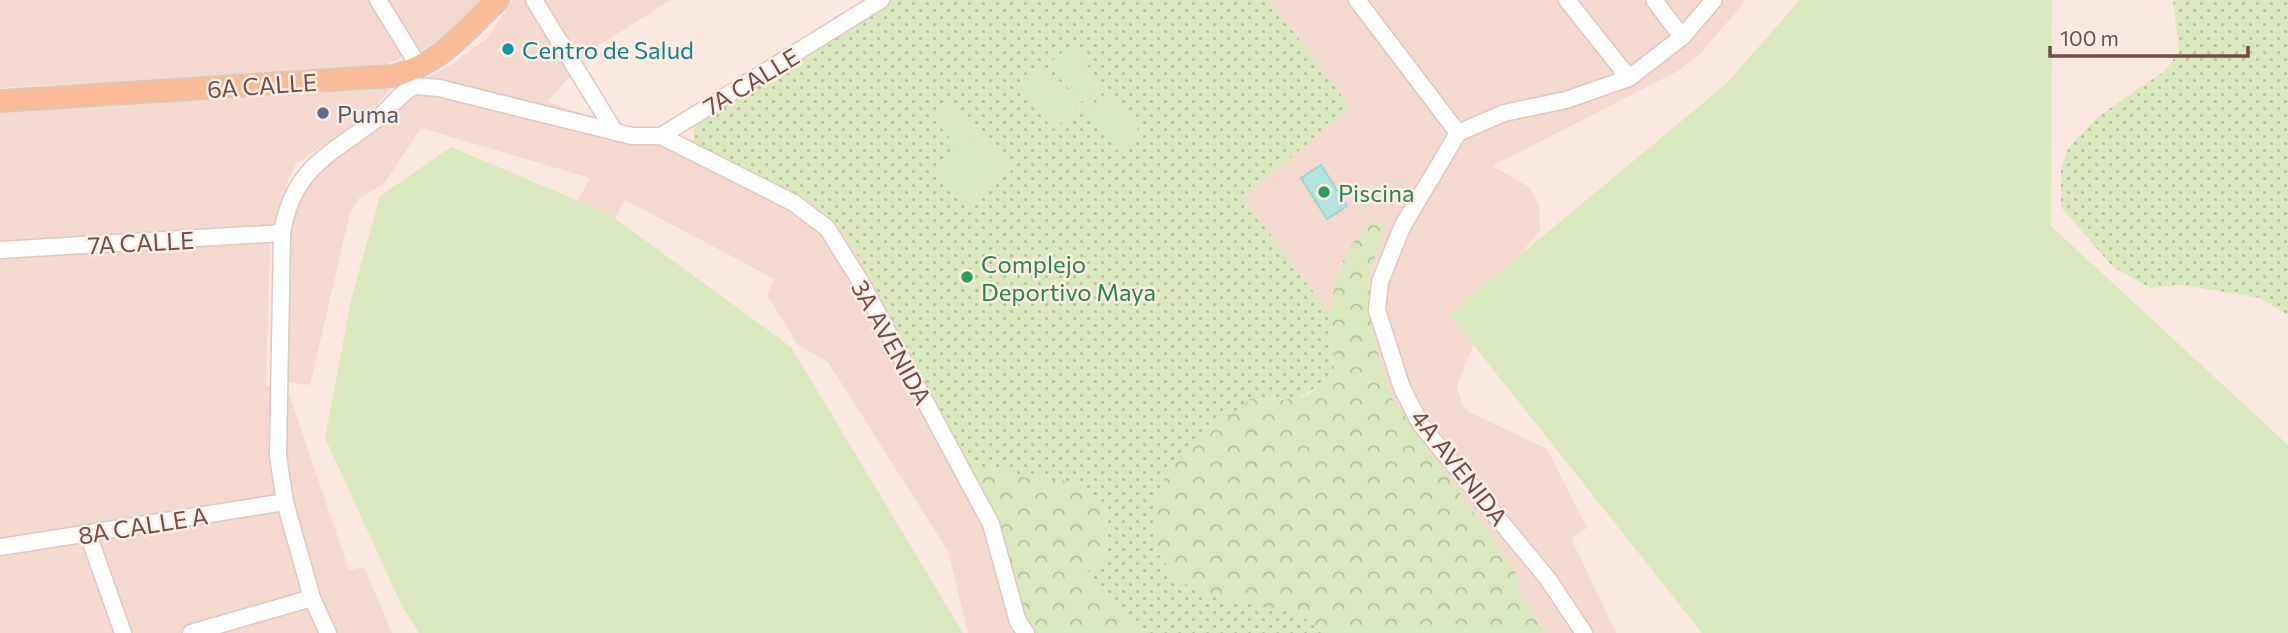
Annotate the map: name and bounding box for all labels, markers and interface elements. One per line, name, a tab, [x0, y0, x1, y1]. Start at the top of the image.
scale bar	[2050, 14, 2248, 58]
text: 100 m	[2060, 25, 2119, 50]
place label: Centro de Salud	[522, 35, 694, 64]
marker: Centro de Salud	[500, 41, 516, 57]
street label: 7A CALLE	[698, 41, 804, 121]
street label: 6A CALLE	[206, 67, 318, 103]
place label: Puma	[337, 99, 399, 128]
marker: Puma	[315, 105, 331, 121]
place label: Piscina	[1338, 178, 1415, 207]
marker: Piscina	[1316, 184, 1332, 200]
street label: 7A CALLE	[87, 225, 195, 259]
place label: Complejo Deportivo Maya	[981, 249, 1156, 306]
marker: Complejo Deportivo Maya	[959, 269, 975, 285]
street label: 3A AVENIDA	[846, 275, 938, 409]
street label: 4A AVENIDA	[1406, 403, 1514, 531]
street label: 8A CALLE A	[76, 500, 210, 550]

